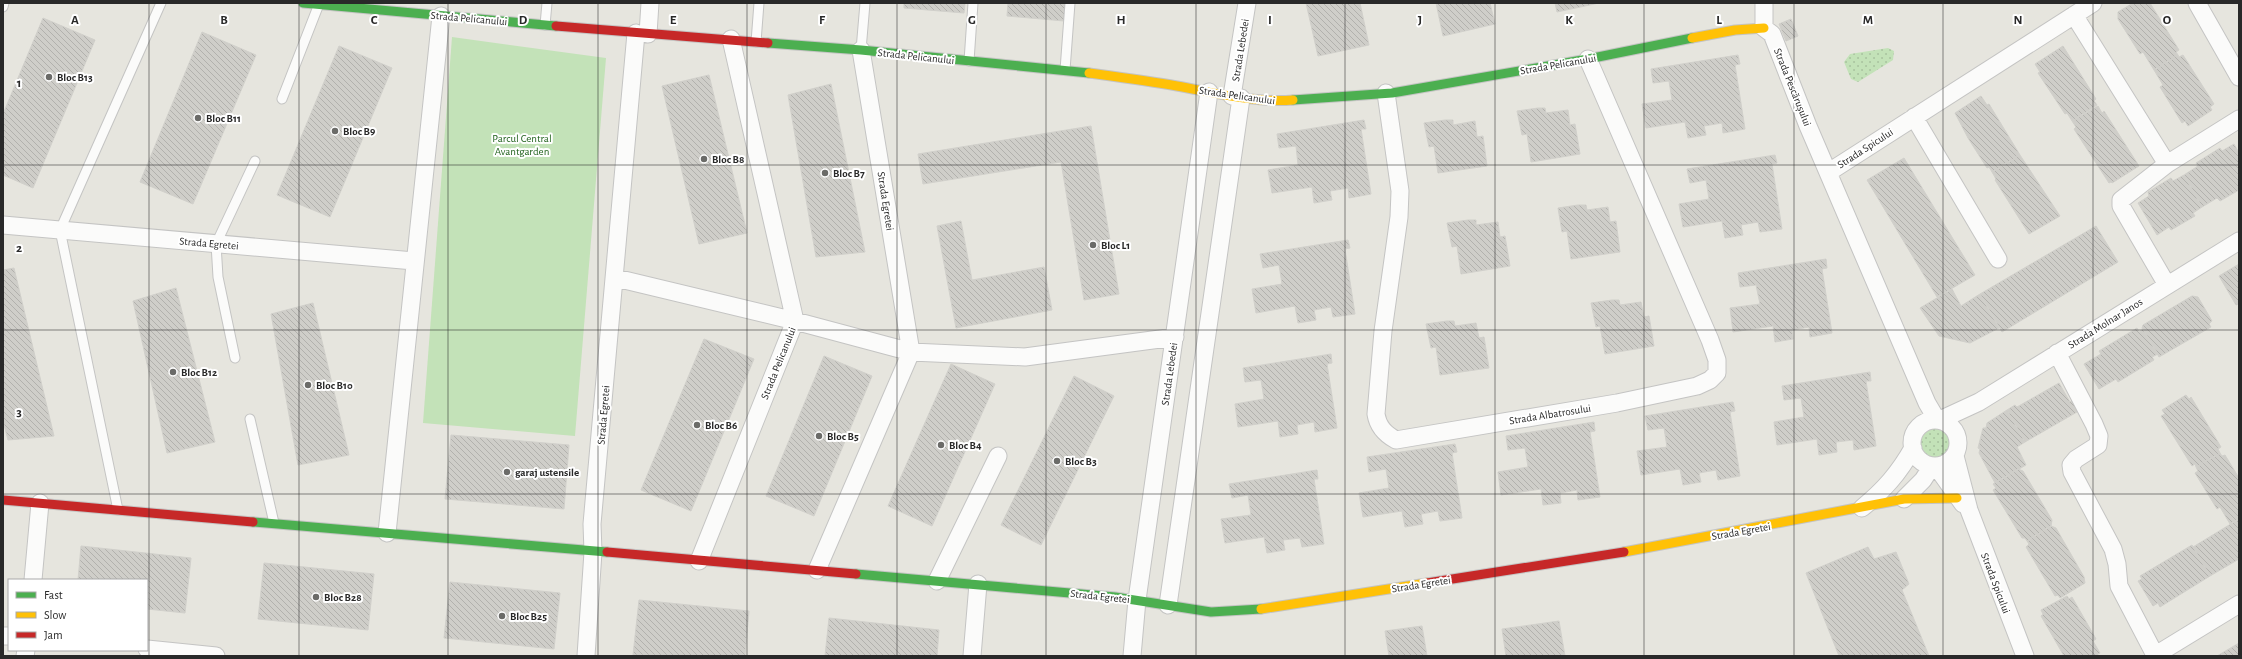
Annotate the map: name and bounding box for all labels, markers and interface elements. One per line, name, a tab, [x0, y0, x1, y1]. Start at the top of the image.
street label: Strada Pelicanului	[430, 10, 508, 27]
text: A	[71, 14, 79, 27]
text: B	[220, 14, 228, 27]
text: C	[371, 14, 378, 27]
text: D	[519, 14, 528, 27]
text: E	[670, 14, 677, 27]
text: F	[819, 14, 826, 27]
text: G	[968, 14, 976, 27]
text: H	[1116, 14, 1126, 27]
text: I	[1268, 14, 1272, 27]
text: J	[1418, 14, 1422, 27]
text: K	[1565, 14, 1573, 27]
text: L	[1716, 14, 1722, 27]
text: M	[1863, 14, 1873, 27]
text: N	[2013, 14, 2023, 27]
text: O	[2163, 14, 2172, 27]
street label: Strada Lebedei	[1230, 18, 1251, 82]
street label: Strada Pelicanului	[877, 47, 955, 66]
street label: Strada Pescărușului	[1771, 47, 1813, 128]
street label: Strada Pelicanului	[1519, 52, 1597, 77]
marker: Bloc B13	[44, 72, 54, 82]
place label: Bloc B13	[57, 72, 93, 83]
text: 1	[17, 77, 21, 90]
street label: Strada Pelicanului	[1198, 85, 1276, 106]
marker: Bloc B11	[193, 113, 203, 123]
place label: Bloc B11	[206, 113, 241, 124]
marker: Bloc B9	[330, 126, 340, 136]
place label: Bloc B9	[343, 126, 375, 137]
street label: Strada Spicului	[1835, 126, 1895, 170]
park label: Parcul Central Avantgarden	[492, 133, 552, 157]
marker: Bloc B8	[699, 154, 709, 164]
place label: Bloc B8	[712, 154, 744, 165]
marker: Bloc B7	[820, 168, 830, 178]
place label: Bloc B7	[833, 168, 865, 179]
street label: Strada Egretei	[875, 171, 896, 231]
street label: Strada Egretei	[179, 235, 239, 252]
marker: Bloc L1	[1088, 240, 1098, 250]
place label: Bloc L1	[1101, 240, 1130, 251]
text: 2	[16, 242, 22, 255]
street label: Strada Molnar Janos	[2066, 296, 2145, 351]
street label: Strada Pelicanului	[759, 325, 798, 401]
street label: Strada Lebedei	[1160, 342, 1179, 406]
marker: Bloc B12	[168, 367, 178, 377]
place label: Bloc B12	[181, 367, 217, 378]
marker: Bloc B10	[303, 380, 313, 390]
place label: Bloc B10	[316, 380, 353, 391]
street label: Strada Egretei	[595, 385, 612, 445]
street label: Strada Albatrosului	[1508, 403, 1592, 426]
text: 3	[16, 406, 22, 419]
marker: Bloc B6	[692, 420, 702, 430]
place label: Bloc B6	[705, 420, 737, 431]
marker: Bloc B5	[814, 431, 824, 441]
place label: Bloc B5	[827, 431, 859, 442]
marker: Bloc B4	[936, 440, 946, 450]
place label: Bloc B4	[949, 440, 982, 451]
marker: Bloc B3	[1052, 456, 1062, 466]
place label: Bloc B3	[1065, 456, 1097, 467]
marker: garaj ustensile	[502, 467, 512, 477]
place label: garaj ustensile	[515, 467, 579, 478]
street label: Strada Egretei	[1711, 521, 1771, 542]
street label: Strada Spicului	[1979, 551, 2012, 615]
street label: Strada Egretei	[1391, 574, 1451, 595]
legend	[8, 579, 148, 651]
street label: Strada Egretei	[1070, 588, 1130, 605]
text: Fast	[44, 589, 63, 601]
marker: Bloc B28	[311, 592, 321, 602]
place label: Bloc B28	[324, 592, 362, 603]
text: Slow	[44, 609, 66, 621]
marker: Bloc B25	[497, 611, 507, 621]
place label: Bloc B25	[510, 611, 547, 622]
text: Jam	[44, 629, 63, 641]

